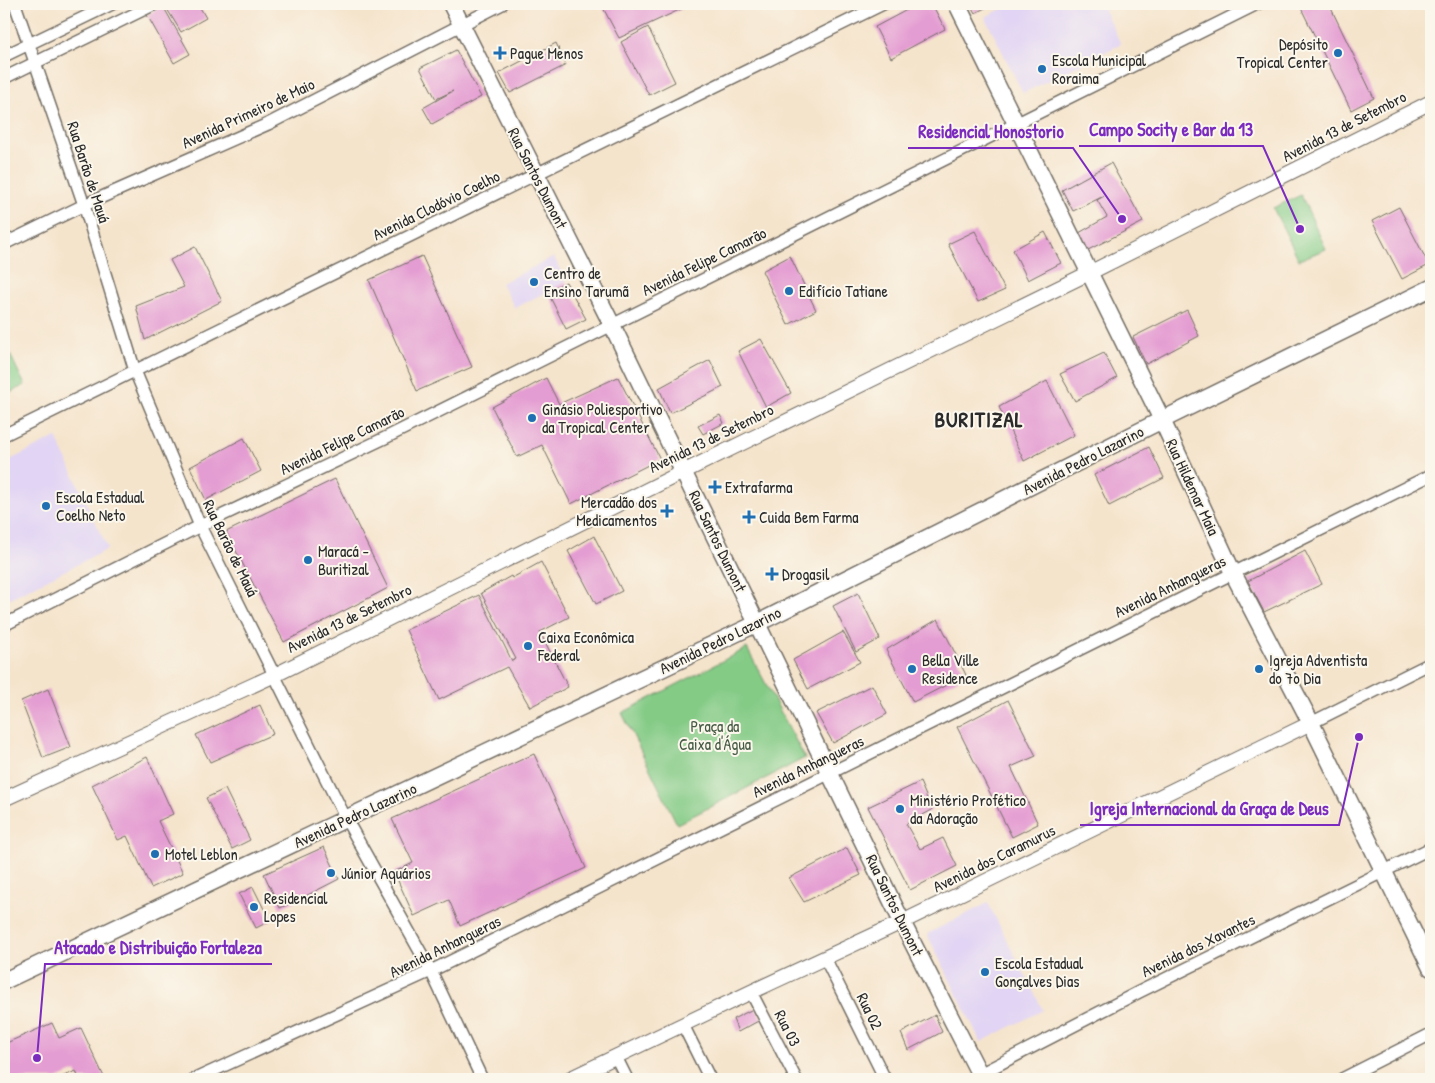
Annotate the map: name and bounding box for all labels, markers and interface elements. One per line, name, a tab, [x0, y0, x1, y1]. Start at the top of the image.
place label: Depósito Tropical Center	[1237, 33, 1329, 73]
place label: Pague Menos	[510, 42, 583, 64]
marker: Pague Menos	[494, 47, 506, 59]
marker: Depósito Tropical Center	[1332, 47, 1344, 59]
place label: Escola Municipal Roraima	[1052, 49, 1147, 89]
marker: Escola Municipal Roraima	[1036, 63, 1048, 75]
street label: Avenida Primeiro de Maio	[178, 72, 319, 153]
street label: Avenida 13 de Setembro	[1278, 85, 1410, 167]
callout: Campo Socity e Bar da 13	[1079, 113, 1263, 146]
callout: Residencial Honostorio	[908, 115, 1073, 148]
text: Campo Socity e Bar da 13	[1089, 117, 1253, 143]
street label: Rua Barão de Mauá	[62, 119, 116, 225]
text: Residencial Honostorio	[918, 119, 1064, 144]
street label: Rua Santos Dumont	[503, 124, 573, 233]
street label: Avenida Clodóvio Coelho	[369, 164, 504, 245]
street label: Avenida Felipe Camarão	[638, 221, 770, 301]
place label: Centro de Ensino Tarumã	[544, 262, 629, 302]
marker: Centro de Ensino Tarumã	[528, 276, 540, 288]
place label: Edifício Tatiane	[799, 280, 888, 302]
marker: Edifício Tatiane	[783, 285, 795, 297]
place label: Ginásio Poliesportivo da Tropical Center	[542, 398, 663, 438]
street label: Avenida 13 de Setembro	[645, 398, 778, 478]
street label: Avenida Felipe Camarão	[276, 400, 408, 480]
district label: BURITIZAL	[934, 405, 1024, 434]
marker: Ginásio Poliesportivo da Tropical Center	[526, 412, 538, 424]
street label: Avenida Pedro Lazarino	[1019, 420, 1148, 500]
street label: Rua Hildemar Maia	[1161, 435, 1225, 539]
place label: Extrafarma	[725, 476, 793, 498]
marker: Extrafarma	[709, 481, 721, 493]
place label: Escola Estadual Coelho Neto	[56, 486, 145, 526]
street label: Rua Santos Dumont	[684, 487, 752, 596]
place label: Mercadão dos Medicamentos	[576, 491, 657, 531]
street label: Rua Barão de Mauá	[198, 496, 264, 600]
marker: Escola Estadual Coelho Neto	[40, 500, 52, 512]
marker: Mercadão dos Medicamentos	[661, 505, 673, 517]
place label: Cuida Bem Farma	[759, 506, 859, 528]
marker: Cuida Bem Farma	[743, 511, 755, 523]
place label: Maracá - Buritizal	[318, 540, 369, 580]
street label: Avenida Anhangueras	[1111, 550, 1229, 622]
marker: Maracá - Buritizal	[302, 554, 314, 566]
place label: Drogasil	[782, 563, 830, 585]
marker: Drogasil	[766, 568, 778, 580]
street label: Avenida 13 de Setembro	[283, 578, 416, 658]
street label: Avenida Pedro Lazarino	[655, 601, 785, 679]
place label: Caixa Econômica Federal	[537, 626, 634, 666]
marker: Caixa Econômica Federal	[522, 640, 534, 652]
place label: Bella Ville Residence	[922, 649, 980, 689]
place label: Igreja Adventista do 7o Dia	[1269, 649, 1367, 689]
marker: Bella Ville Residence	[906, 663, 918, 675]
marker: Igreja Adventista do 7o Dia	[1253, 663, 1265, 675]
park label: Praça da Caixa d'Água	[679, 715, 751, 755]
street label: Avenida Anhangueras	[749, 730, 867, 802]
street label: Avenida Pedro Lazarino	[290, 777, 420, 853]
place label: Ministério Profético da Adoração	[910, 789, 1027, 829]
callout: Igreja Internacional da Graça de Deus	[1080, 792, 1339, 825]
text: Igreja Internacional da Graça de Deus	[1089, 796, 1329, 822]
marker: Ministério Profético da Adoração	[894, 803, 906, 815]
street label: Avenida dos Caramurus	[929, 819, 1059, 897]
place label: Motel Leblon	[165, 843, 238, 865]
marker: Motel Leblon	[149, 848, 161, 860]
street label: Rua Santos Dumont	[861, 851, 929, 960]
place label: Júnior Aquários	[341, 862, 431, 884]
marker: Júnior Aquários	[325, 867, 337, 879]
place label: Residencial Lopes	[264, 887, 328, 927]
marker: Residencial Lopes	[248, 901, 260, 913]
street label: Avenida dos Xavantes	[1137, 908, 1259, 982]
street label: Avenida Anhangueras	[386, 910, 504, 982]
callout: Atacado e Distribuição Fortaleza	[45, 931, 272, 964]
text: Atacado e Distribuição Fortaleza	[54, 935, 263, 960]
place label: Escola Estadual Gonçalves Dias	[995, 952, 1084, 992]
marker: Escola Estadual Gonçalves Dias	[979, 966, 991, 978]
street label: Rua 02	[852, 989, 888, 1033]
street label: Rua 03	[770, 1006, 806, 1050]

